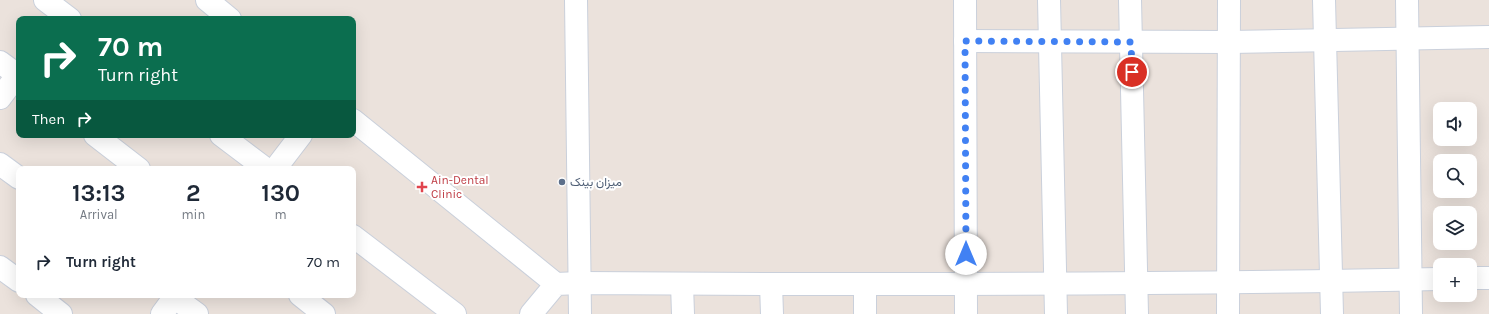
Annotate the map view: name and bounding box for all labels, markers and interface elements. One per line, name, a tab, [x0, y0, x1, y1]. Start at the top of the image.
text: 70 m	[98, 30, 163, 63]
icon: right	[32, 32, 84, 84]
pin	[1115, 55, 1149, 89]
icon: arrive	[1121, 61, 1143, 83]
text: Turn right	[98, 64, 178, 86]
map controls	[1433, 102, 1477, 302]
button: sound	[1433, 102, 1477, 146]
icon: right	[73, 108, 95, 130]
text: Then	[32, 110, 65, 128]
button: search	[1433, 154, 1477, 198]
place label: Ain-Dental Clinic	[431, 173, 489, 201]
place label: میزان بینک	[570, 175, 622, 190]
marker: میزان بینک	[557, 177, 567, 187]
text: 13:13	[72, 179, 125, 207]
text: 2	[186, 179, 201, 207]
text: 130	[261, 179, 300, 207]
marker: Ain-Dental Clinic	[416, 181, 428, 193]
button: layers	[1433, 206, 1477, 250]
text: Arrival	[80, 207, 118, 222]
text: min	[181, 207, 205, 222]
text: m	[275, 207, 287, 222]
position arrow	[945, 233, 987, 275]
icon: right	[32, 251, 54, 273]
text: Turn right	[66, 253, 136, 271]
text: 70 m	[306, 253, 340, 271]
button: +	[1433, 258, 1477, 302]

